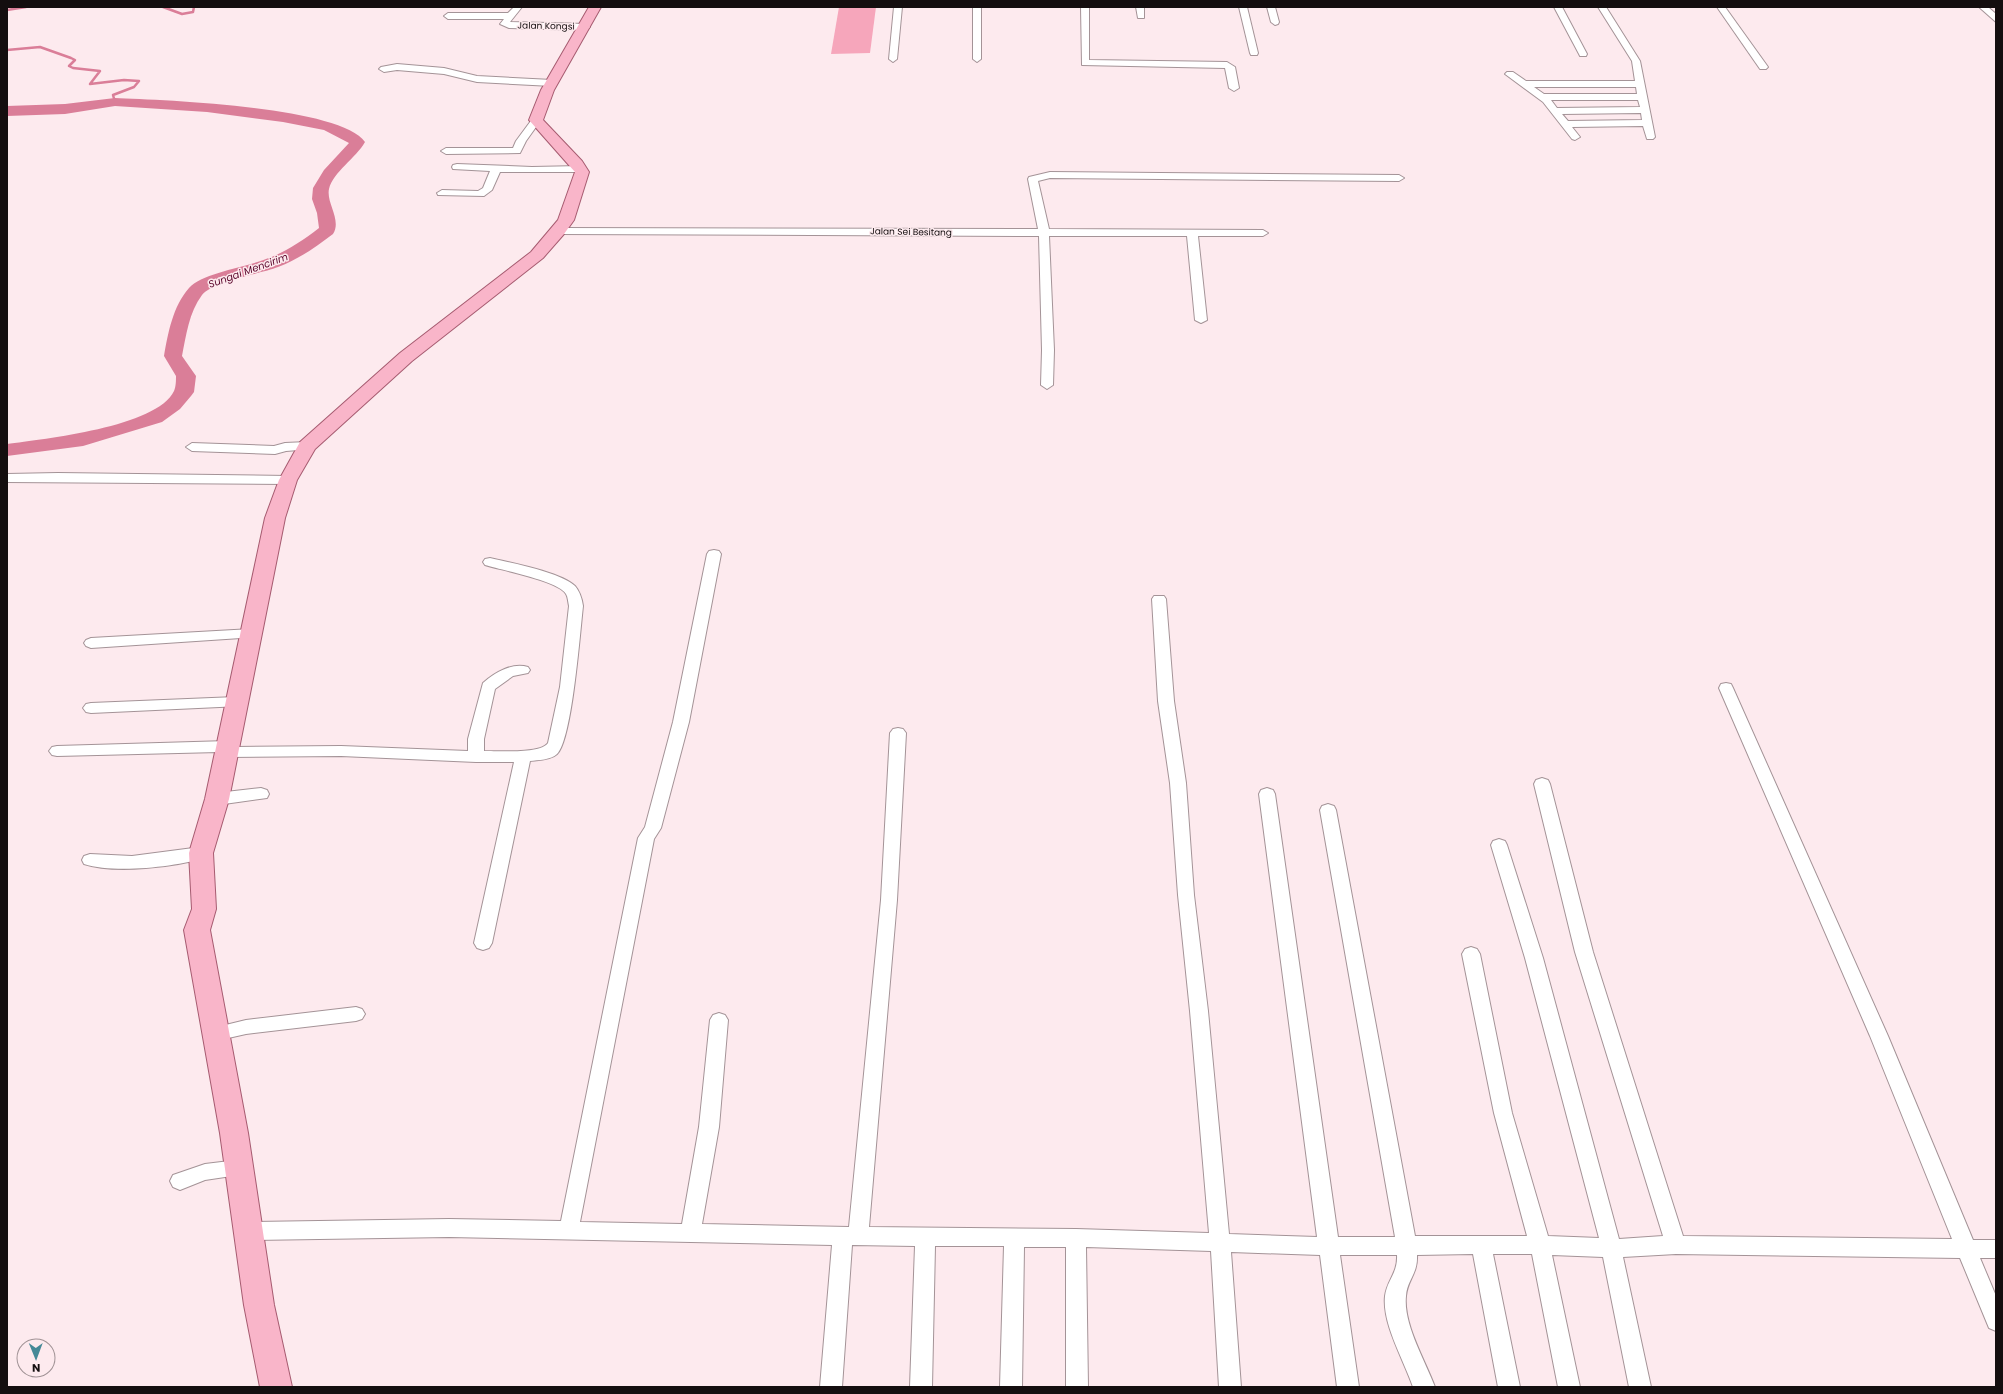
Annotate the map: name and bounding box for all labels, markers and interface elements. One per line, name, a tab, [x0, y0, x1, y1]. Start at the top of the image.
street label: Jalan Kongsi	[517, 20, 575, 32]
street label: Jalan Sei Besitang	[870, 225, 952, 239]
water label: Sungai Mencirim	[206, 249, 290, 292]
north arrow	[16, 1338, 56, 1378]
text: N	[32, 1360, 40, 1376]

